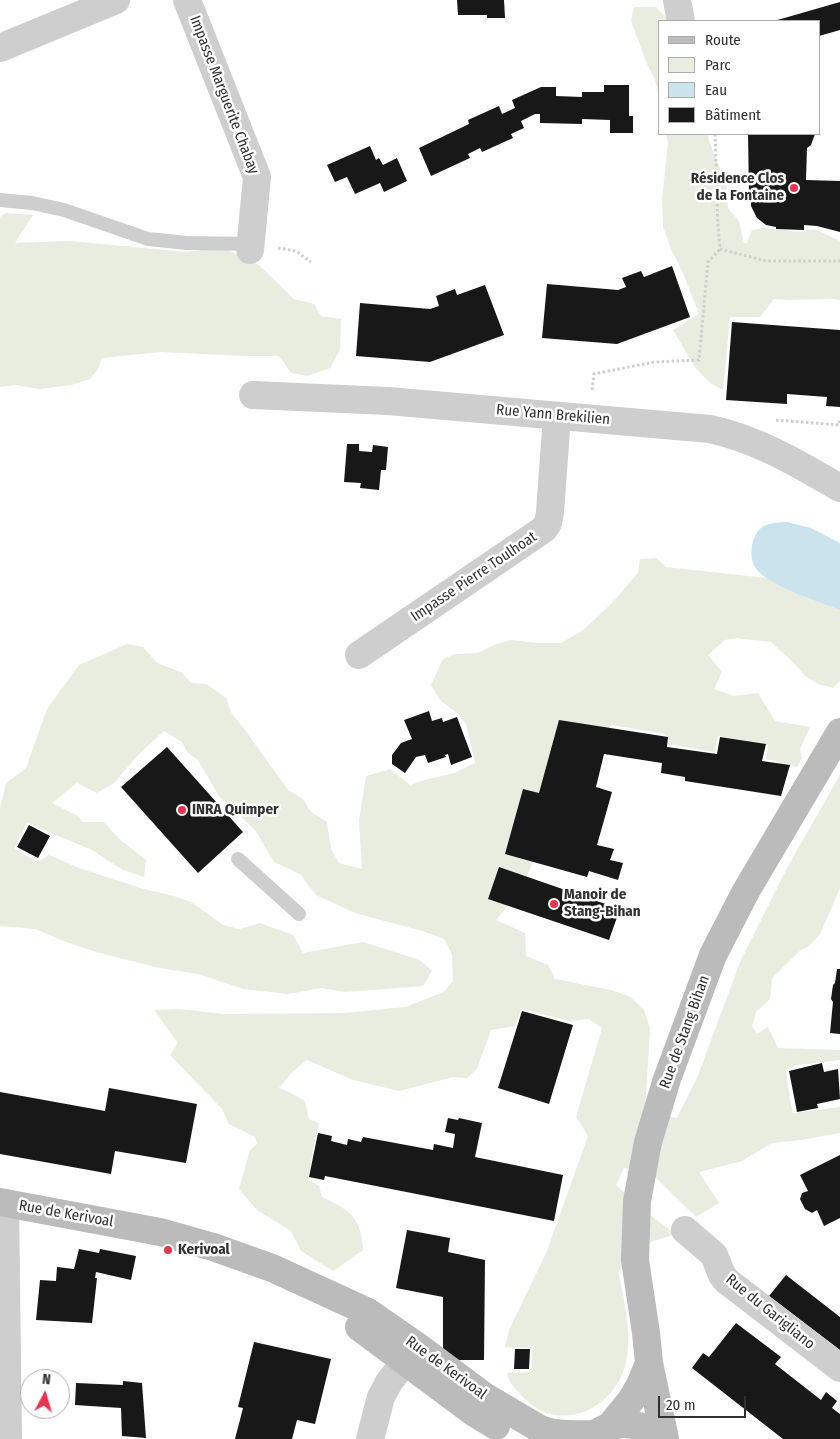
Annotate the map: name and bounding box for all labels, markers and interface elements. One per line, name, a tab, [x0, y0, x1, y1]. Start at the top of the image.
street label: Impasse Marguerite Chabay	[185, 13, 263, 177]
legend	[658, 20, 820, 135]
text: Route	[705, 31, 741, 49]
text: Parc	[705, 56, 731, 74]
text: Eau	[705, 81, 727, 99]
text: Bâtiment	[705, 106, 761, 124]
place label: Résidence Clos de la Fontaine	[691, 170, 784, 205]
marker: Résidence Clos de la Fontaine	[788, 182, 800, 194]
street label: Rue Yann Brekilien	[495, 401, 611, 429]
street label: Impasse Pierre Toulhoat	[408, 528, 540, 626]
place label: INRA Quimper	[192, 801, 279, 819]
marker: INRA Quimper	[176, 804, 188, 816]
place label: Manoir de Stang-Bihan	[564, 886, 641, 921]
marker: Manoir de Stang-Bihan	[548, 898, 560, 910]
street label: Rue de Stang Bihan	[656, 973, 714, 1091]
street label: Rue de Kerivoal	[17, 1197, 115, 1231]
place label: Kerivoal	[178, 1241, 230, 1259]
marker: Kerivoal	[162, 1244, 174, 1256]
street label: Rue du Garigliano	[722, 1271, 818, 1353]
street label: Rue de Kerivoal	[402, 1333, 490, 1403]
north arrow	[20, 1369, 70, 1419]
text: N	[41, 1371, 52, 1388]
scale bar	[660, 1386, 748, 1418]
text: 20 m	[666, 1396, 696, 1414]

